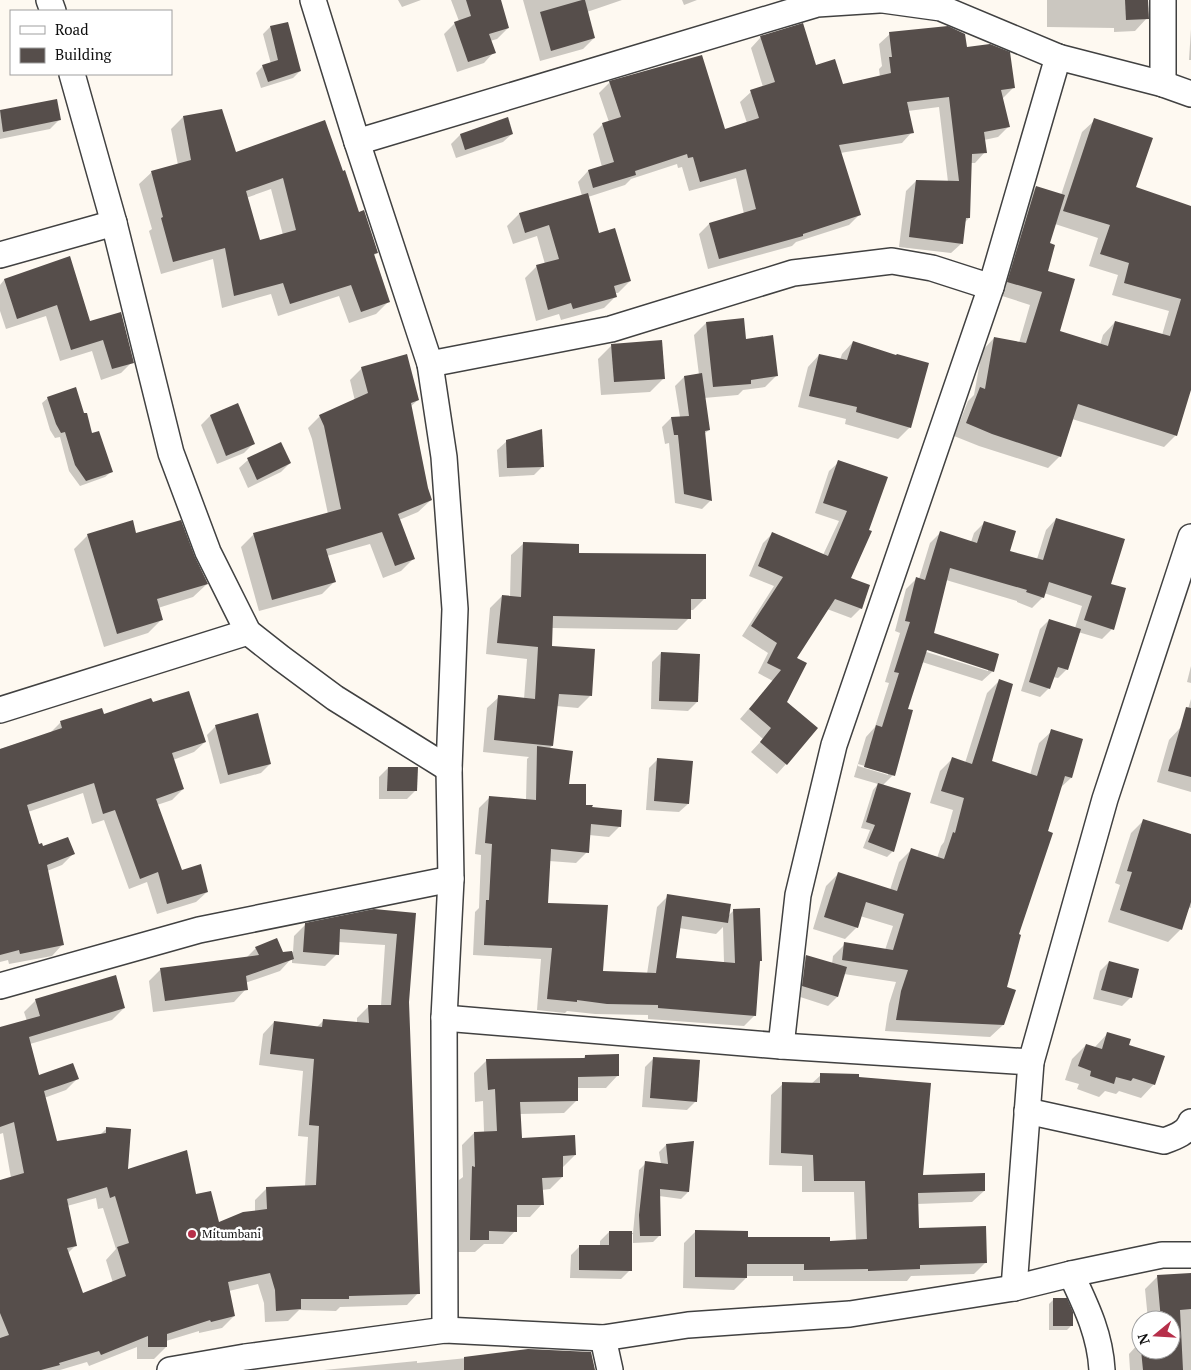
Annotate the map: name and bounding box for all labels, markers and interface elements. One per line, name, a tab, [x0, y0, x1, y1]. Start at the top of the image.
legend	[10, 10, 172, 75]
text: Road	[55, 19, 88, 39]
text: Building	[55, 44, 113, 64]
place label: Mitumbani	[202, 1226, 261, 1241]
marker: Mitumbani	[186, 1228, 198, 1240]
north arrow	[1131, 1310, 1181, 1360]
text: N	[1132, 1331, 1154, 1347]

